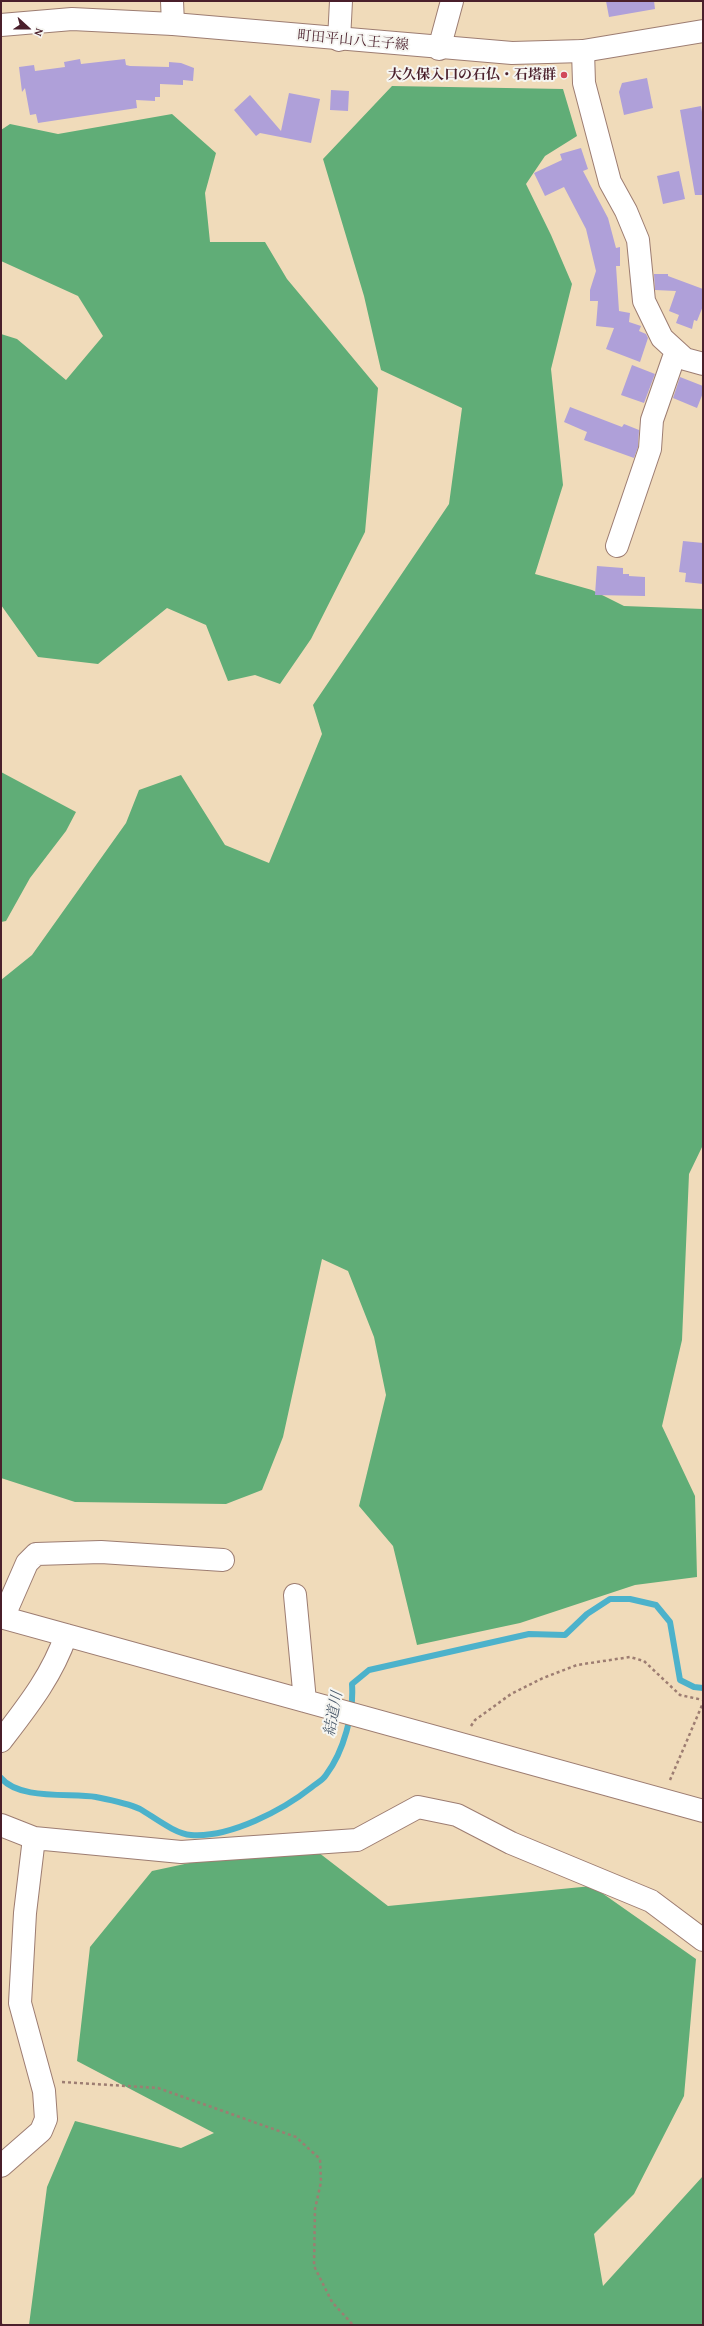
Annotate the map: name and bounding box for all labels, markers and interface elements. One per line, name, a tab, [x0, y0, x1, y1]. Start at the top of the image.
north arrow	[8, 8, 48, 48]
text: N	[30, 26, 48, 39]
street label: 町田平山八王子線	[296, 28, 410, 54]
place label: 大久保入口の石仏・石塔群	[388, 67, 556, 83]
marker: 大久保入口の石仏・石塔群	[559, 70, 569, 80]
water label: 結道川	[321, 1690, 347, 1738]

